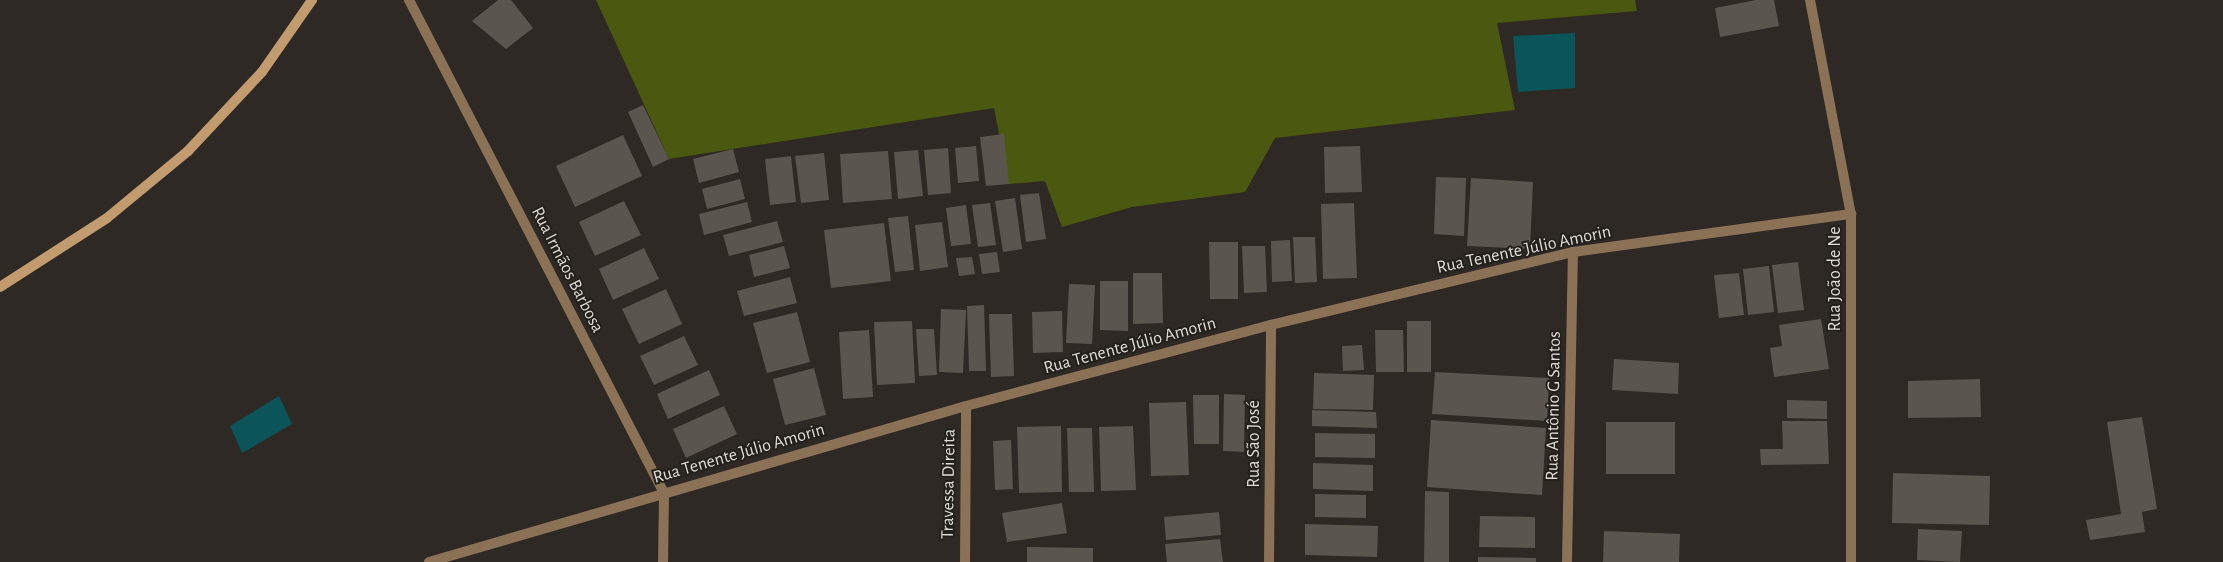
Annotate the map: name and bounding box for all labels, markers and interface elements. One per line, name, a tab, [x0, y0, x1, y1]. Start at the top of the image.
street label: Rua Irmãos Barbosa	[526, 203, 608, 337]
street label: Rua Tenente Júlio Amorin	[1435, 221, 1613, 279]
street label: Rua João de Ne	[1824, 226, 1846, 332]
street label: Rua Tenente Júlio Amorin	[1041, 313, 1219, 379]
street label: Rua Antônio G Santos	[1542, 331, 1566, 481]
street label: Rua São José	[1243, 400, 1265, 488]
street label: Rua Tenente Júlio Amorin	[651, 419, 827, 489]
street label: Travessa Direita	[937, 429, 961, 539]

